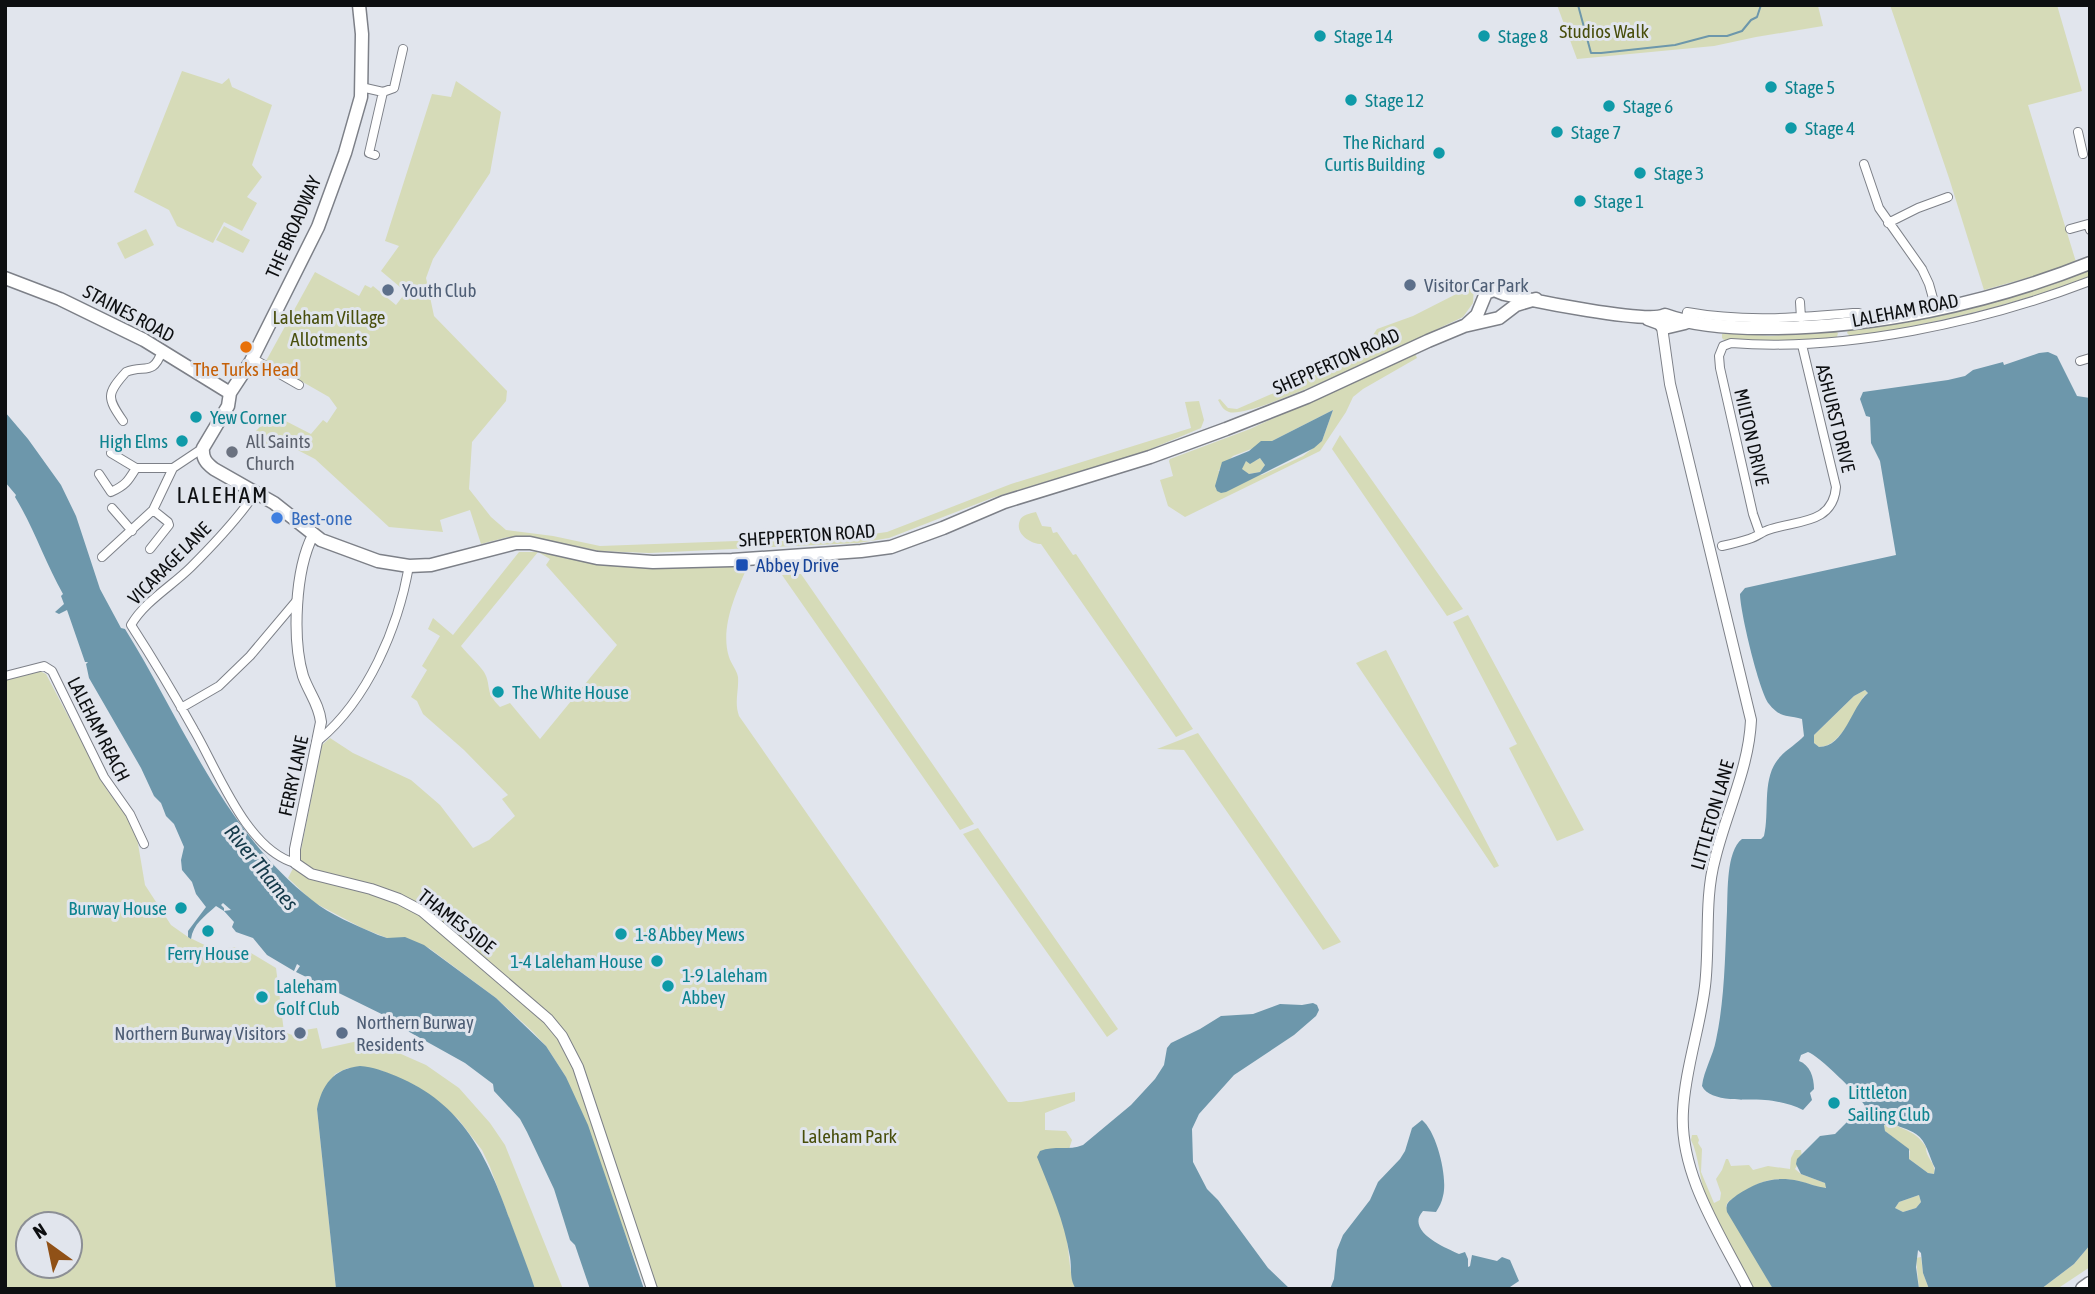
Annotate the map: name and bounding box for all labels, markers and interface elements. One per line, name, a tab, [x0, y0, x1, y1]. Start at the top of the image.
park label: Studios Walk	[1559, 20, 1649, 42]
place label: Stage 14	[1334, 25, 1393, 47]
place label: Stage 8	[1498, 25, 1548, 47]
marker: Stage 14	[1312, 28, 1328, 44]
marker: Stage 8	[1476, 28, 1492, 44]
place label: Stage 5	[1785, 76, 1835, 98]
marker: Stage 5	[1763, 79, 1779, 95]
place label: Stage 12	[1365, 89, 1424, 111]
marker: Stage 12	[1343, 92, 1359, 108]
place label: Stage 6	[1623, 95, 1673, 117]
marker: Stage 6	[1601, 98, 1617, 114]
place label: Stage 4	[1805, 117, 1855, 139]
marker: Stage 4	[1783, 120, 1799, 136]
place label: Stage 7	[1571, 121, 1621, 143]
marker: Stage 7	[1549, 124, 1565, 140]
place label: The Richard Curtis Building	[1325, 131, 1426, 175]
marker: The Richard Curtis Building	[1431, 145, 1447, 161]
place label: Stage 3	[1654, 162, 1704, 184]
marker: Stage 3	[1632, 165, 1648, 181]
street label: THE BROADWAY	[261, 172, 326, 281]
place label: Stage 1	[1594, 190, 1644, 212]
marker: Stage 1	[1572, 193, 1588, 209]
place label: Visitor Car Park	[1424, 274, 1529, 296]
marker: Visitor Car Park	[1402, 277, 1418, 293]
place label: Youth Club	[402, 279, 476, 301]
street label: STAINES ROAD	[80, 280, 178, 346]
marker: Youth Club	[380, 282, 396, 298]
street label: LALEHAM ROAD	[1850, 289, 1960, 331]
park label: Laleham Village Allotments	[273, 306, 386, 350]
street label: SHEPPERTON ROAD	[1269, 323, 1403, 399]
marker: The Turks Head	[238, 339, 254, 355]
place label: The Turks Head	[193, 358, 299, 380]
street label: ASHURST DRIVE	[1812, 362, 1860, 474]
street label: MILTON DRIVE	[1730, 387, 1774, 487]
place label: Yew Corner	[210, 406, 287, 428]
marker: Yew Corner	[188, 409, 204, 425]
place label: High Elms	[99, 430, 168, 452]
place label: All Saints Church	[246, 430, 311, 474]
marker: High Elms	[174, 433, 190, 449]
marker: All Saints Church	[224, 444, 240, 460]
district label: LALEHAM	[177, 482, 269, 508]
place label: Best-one	[291, 507, 352, 529]
marker: Best-one	[269, 510, 285, 526]
street label: VICARAGE LANE	[123, 517, 215, 609]
street label: SHEPPERTON ROAD	[738, 519, 876, 551]
place label: Abbey Drive	[756, 554, 839, 576]
marker: Abbey Drive	[734, 557, 750, 573]
street label: LALEHAM REACH	[63, 673, 135, 785]
place label: The White House	[512, 681, 629, 703]
marker: The White House	[490, 684, 506, 700]
street label: FERRY LANE	[274, 734, 312, 818]
street label: LITTLETON LANE	[1686, 758, 1738, 872]
water label: River Thames	[220, 819, 304, 915]
street label: THAMES SIDE	[414, 884, 500, 958]
place label: Burway House	[68, 897, 167, 919]
marker: Burway House	[173, 900, 189, 916]
marker: Ferry House	[200, 923, 216, 939]
place label: 1-8 Abbey Mews	[635, 923, 745, 945]
marker: 1-8 Abbey Mews	[613, 926, 629, 942]
place label: Ferry House	[167, 942, 249, 964]
place label: 1-4 Laleham House	[510, 950, 643, 972]
marker: 1-4 Laleham House	[649, 953, 665, 969]
place label: 1-9 Laleham Abbey	[682, 964, 768, 1008]
place label: Laleham Golf Club	[276, 975, 340, 1019]
marker: 1-9 Laleham Abbey	[660, 978, 676, 994]
marker: Laleham Golf Club	[254, 989, 270, 1005]
place label: Northern Burway Residents	[356, 1011, 474, 1055]
place label: Northern Burway Visitors	[114, 1022, 286, 1044]
marker: Northern Burway Visitors	[292, 1025, 308, 1041]
marker: Northern Burway Residents	[334, 1025, 350, 1041]
place label: Littleton Sailing Club	[1848, 1081, 1930, 1125]
marker: Littleton Sailing Club	[1826, 1095, 1842, 1111]
park label: Laleham Park	[801, 1125, 897, 1147]
north arrow	[14, 1210, 84, 1280]
text: N	[29, 1218, 50, 1243]

